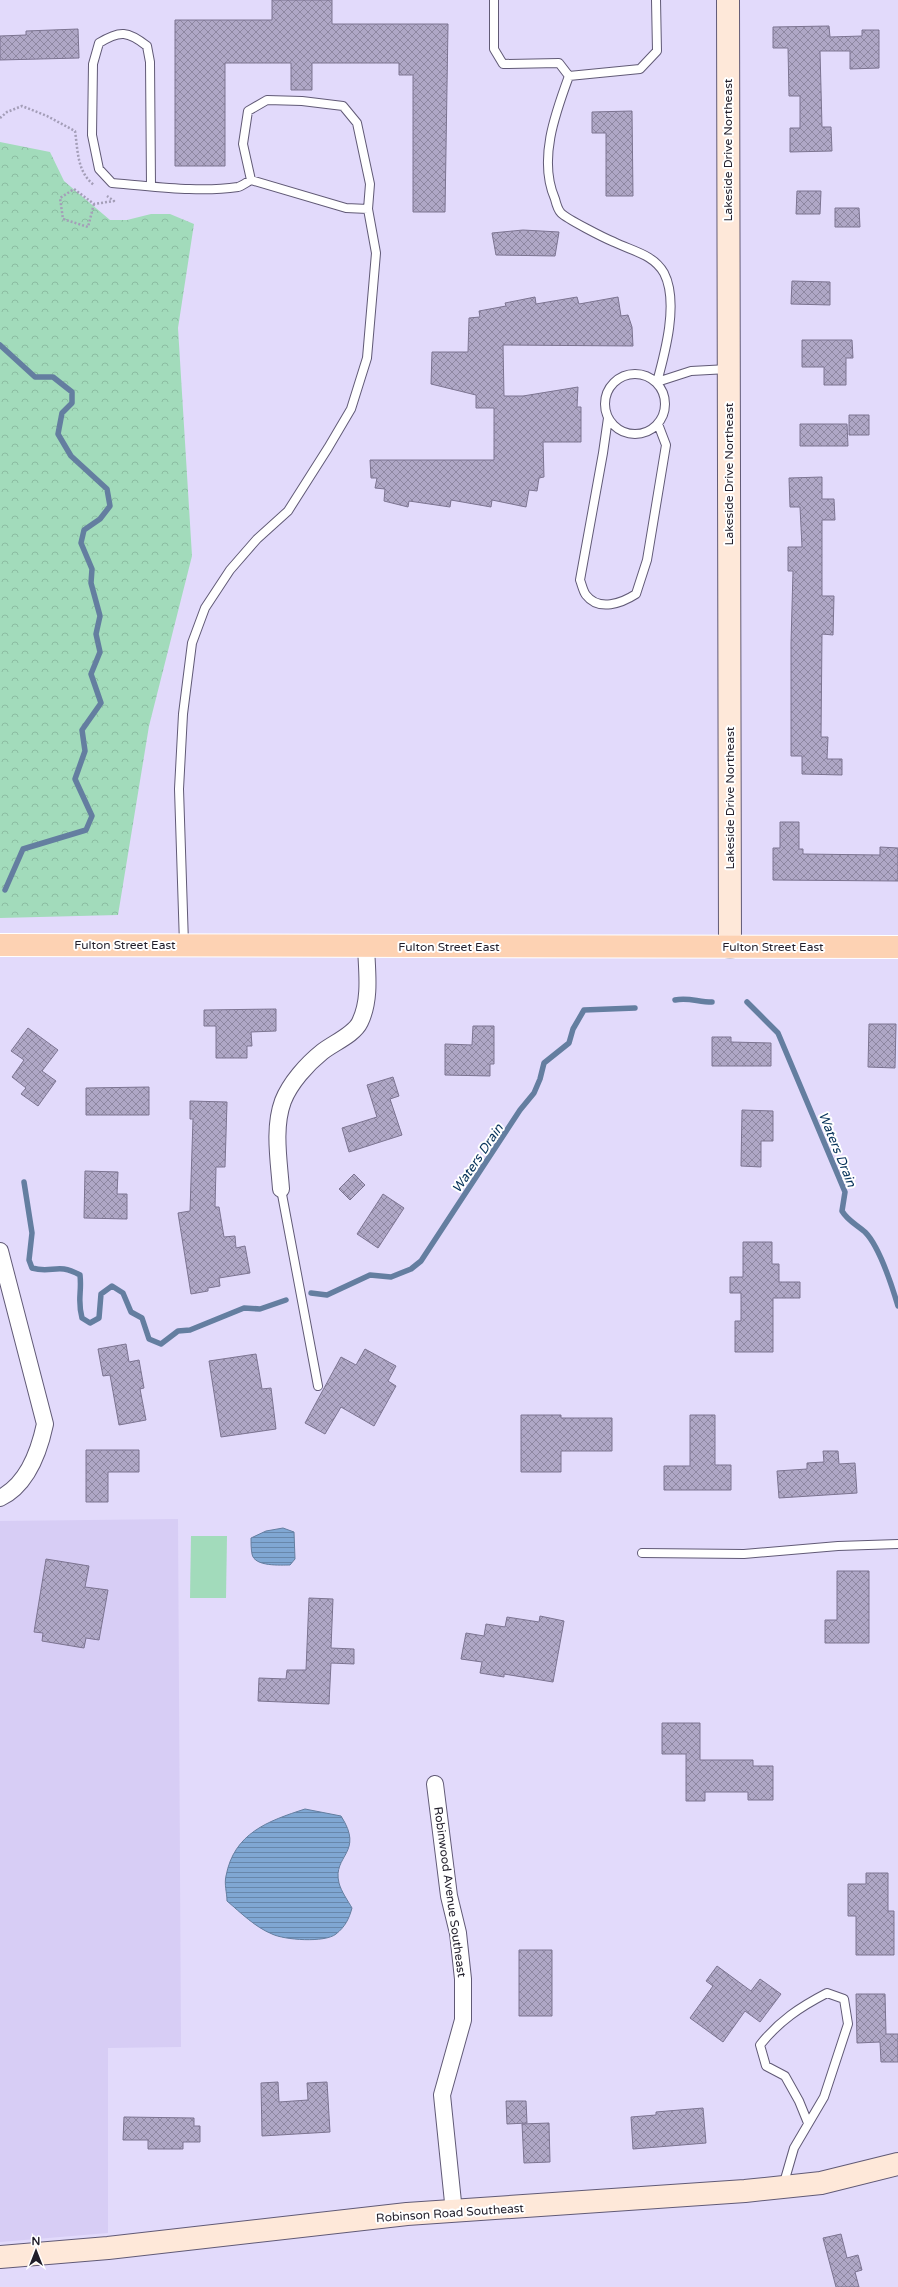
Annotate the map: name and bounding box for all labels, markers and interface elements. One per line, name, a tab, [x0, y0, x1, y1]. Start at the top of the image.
street label: Lakeside Drive Northeast	[721, 78, 735, 221]
street label: Lakeside Drive Northeast	[722, 402, 736, 545]
street label: Lakeside Drive Northeast	[723, 726, 737, 869]
street label: Fulton Street East	[74, 938, 176, 952]
street label: Fulton Street East	[398, 940, 500, 954]
street label: Fulton Street East	[722, 940, 824, 954]
water label: Waters Drain	[815, 1109, 860, 1190]
water label: Waters Drain	[449, 1120, 507, 1196]
street label: Robinwood Avenue Southeast	[431, 1806, 469, 1979]
street label: Robinson Road Southeast	[376, 2201, 525, 2225]
north arrow	[16, 2231, 56, 2271]
text: N	[32, 2235, 40, 2248]

